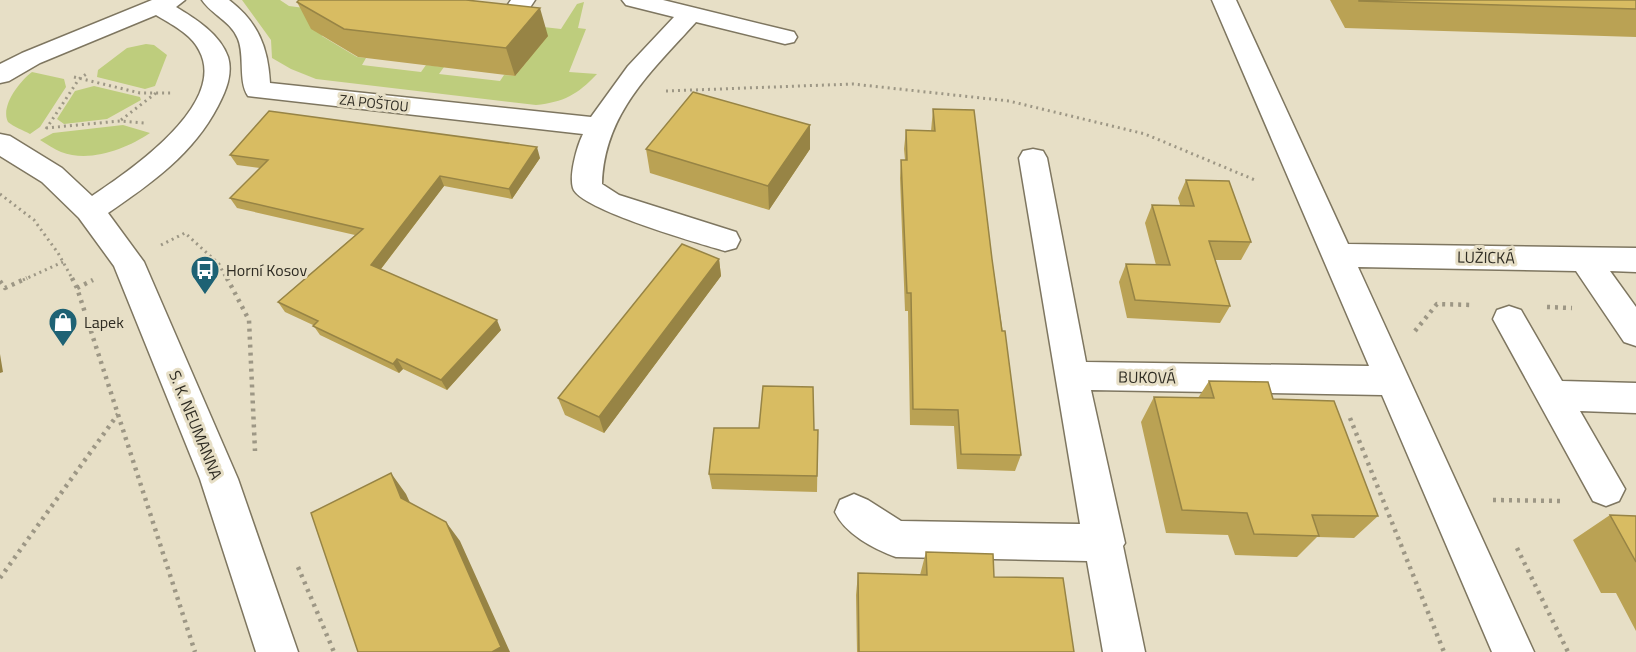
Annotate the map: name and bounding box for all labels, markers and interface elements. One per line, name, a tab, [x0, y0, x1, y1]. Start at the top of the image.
street label: ZA POŠTOU	[338, 88, 410, 117]
street label: LUŽICKÁ	[1457, 244, 1515, 270]
bus stop icon: Horní Kosov	[189, 254, 221, 296]
place label: Horní Kosov	[226, 258, 307, 282]
shop icon: Lapek	[47, 306, 79, 348]
place label: Lapek	[84, 310, 124, 334]
street label: BUKOVÁ	[1118, 364, 1177, 390]
street label: S. K. NEUMANNA	[163, 367, 229, 484]

